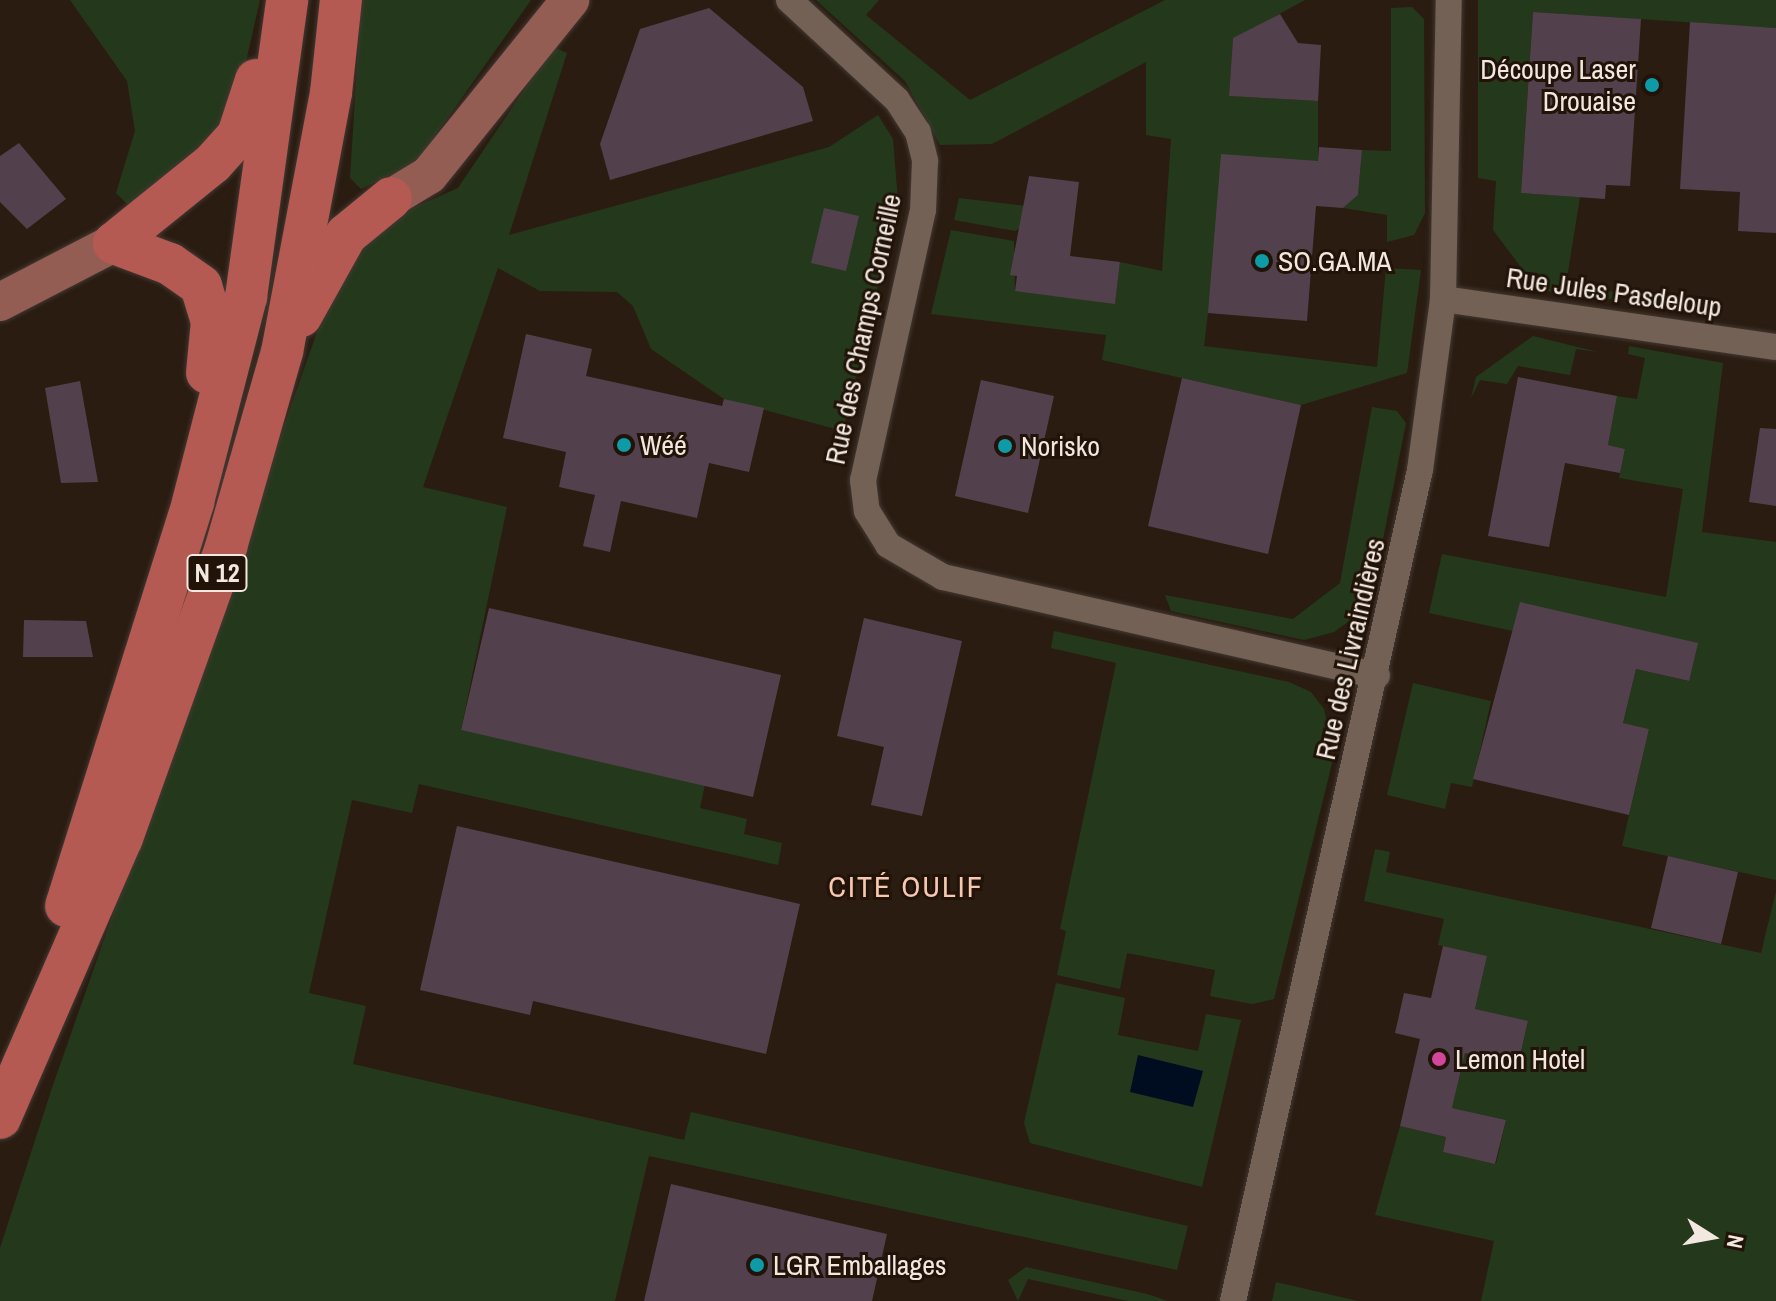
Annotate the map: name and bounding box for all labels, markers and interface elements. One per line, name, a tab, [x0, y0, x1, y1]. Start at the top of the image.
place label: Découpe Laser Drouaise	[1480, 52, 1636, 118]
marker: Découpe Laser Drouaise	[1643, 76, 1661, 94]
street label: Rue des Champs Corneille	[818, 191, 908, 467]
place label: SO.GA.MA	[1278, 244, 1392, 278]
marker: SO.GA.MA	[1253, 252, 1271, 270]
street label: Rue Jules Pasdeloup	[1504, 260, 1724, 324]
place label: Wéé	[640, 428, 687, 462]
place label: Norisko	[1021, 429, 1100, 463]
marker: Wéé	[615, 436, 633, 454]
marker: Norisko	[996, 437, 1014, 455]
street label: Rue des Livraindières	[1308, 535, 1392, 763]
road number: N 12	[185, 551, 249, 595]
district label: CITÉ OULIF	[828, 868, 984, 904]
place label: Lemon Hotel	[1455, 1042, 1585, 1076]
marker: Lemon Hotel	[1430, 1050, 1448, 1068]
north arrow	[1672, 1197, 1752, 1277]
text: N	[1720, 1232, 1752, 1251]
place label: LGR Emballages	[773, 1248, 947, 1282]
marker: LGR Emballages	[748, 1256, 766, 1274]

